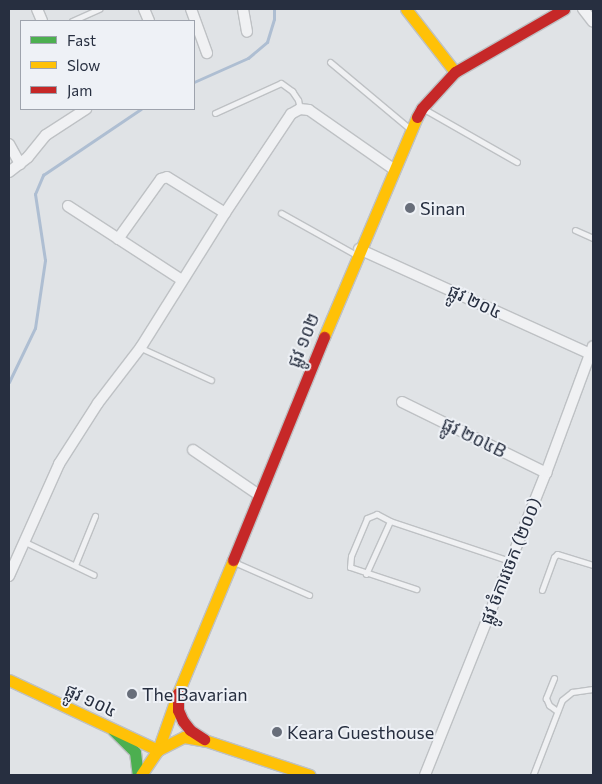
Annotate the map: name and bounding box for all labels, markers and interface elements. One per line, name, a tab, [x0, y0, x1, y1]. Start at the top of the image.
legend	[20, 20, 195, 110]
text: Fast	[67, 31, 96, 49]
text: Slow	[67, 56, 100, 74]
text: Jam	[67, 81, 92, 99]
place label: Sinan	[420, 197, 465, 219]
marker: Sinan	[404, 202, 416, 214]
street label: ផ្លូវ ២០៤	[445, 279, 505, 323]
street label: ផ្លូវ ១០២	[282, 309, 324, 371]
street label: ផ្លូវ ២០៤B	[438, 412, 510, 462]
street label: ផ្លូវ ចំការចេក (២០០)	[475, 494, 545, 628]
street label: ផ្លូវ ១០៤	[61, 679, 121, 721]
place label: The Bavarian	[142, 683, 248, 705]
marker: The Bavarian	[126, 688, 138, 700]
place label: Keara Guesthouse	[287, 721, 434, 743]
marker: Keara Guesthouse	[271, 726, 283, 738]

